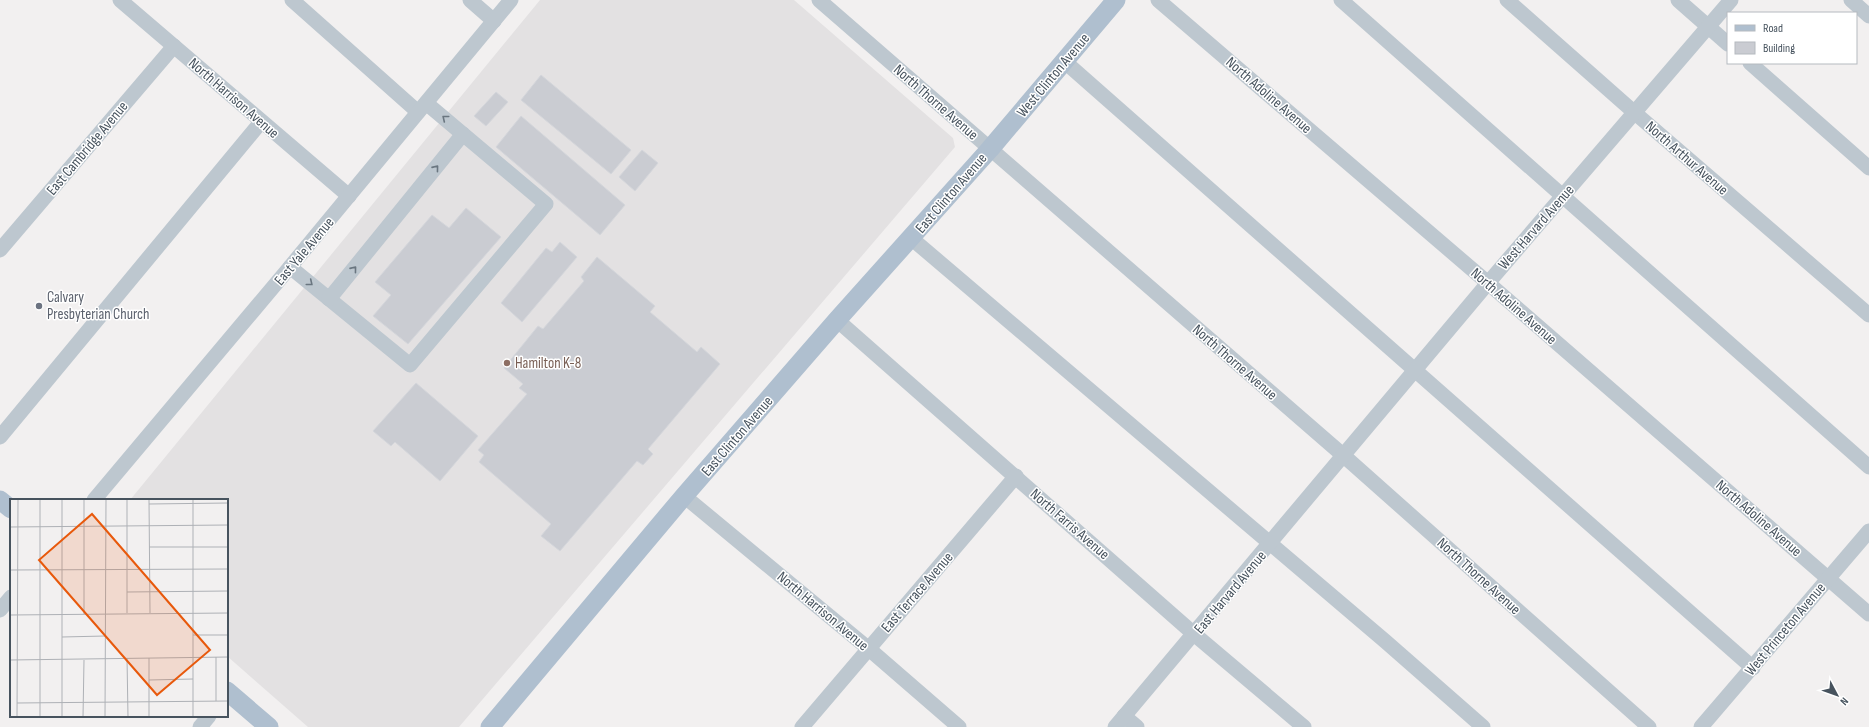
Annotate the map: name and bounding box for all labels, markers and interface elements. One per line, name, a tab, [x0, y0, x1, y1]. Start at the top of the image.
legend	[1727, 12, 1857, 64]
text: Road	[1763, 21, 1783, 36]
street label: West Clinton Avenue	[1013, 29, 1094, 121]
text: Building	[1763, 41, 1795, 56]
street label: North Adoline Avenue	[1222, 53, 1316, 138]
street label: North Harrison Avenue	[185, 54, 283, 143]
street label: North Thorne Avenue	[889, 60, 982, 144]
street label: East Cambridge Avenue	[42, 97, 132, 199]
one-way arrow	[442, 116, 450, 123]
street label: North Arthur Avenue	[1641, 117, 1732, 200]
street label: East Clinton Avenue	[911, 149, 991, 237]
one-way arrow	[431, 165, 438, 172]
street label: West Harvard Avenue	[1494, 181, 1578, 274]
street label: East Yale Avenue	[270, 213, 338, 289]
street label: North Adoline Avenue	[1467, 264, 1561, 349]
one-way arrow	[349, 266, 356, 273]
one-way arrow	[305, 278, 312, 285]
place label: Calvary Presbyterian Church	[47, 288, 149, 324]
marker: Calvary Presbyterian Church	[34, 301, 44, 311]
street label: North Thorne Avenue	[1188, 320, 1281, 404]
place label: Hamilton K-8	[515, 354, 581, 373]
marker: Hamilton K-8	[502, 358, 512, 368]
street label: East Clinton Avenue	[697, 392, 777, 480]
street label: North Adoline Avenue	[1712, 476, 1806, 561]
street label: North Farris Avenue	[1026, 485, 1113, 564]
inset map	[10, 499, 228, 717]
street label: North Thorne Avenue	[1433, 534, 1524, 619]
street label: East Harvard Avenue	[1190, 547, 1271, 638]
street label: East Terrace Avenue	[877, 548, 957, 636]
street label: North Harrison Avenue	[773, 568, 872, 655]
street label: West Princeton Avenue	[1741, 579, 1830, 680]
north arrow	[1817, 675, 1857, 715]
text: N	[1837, 695, 1851, 708]

